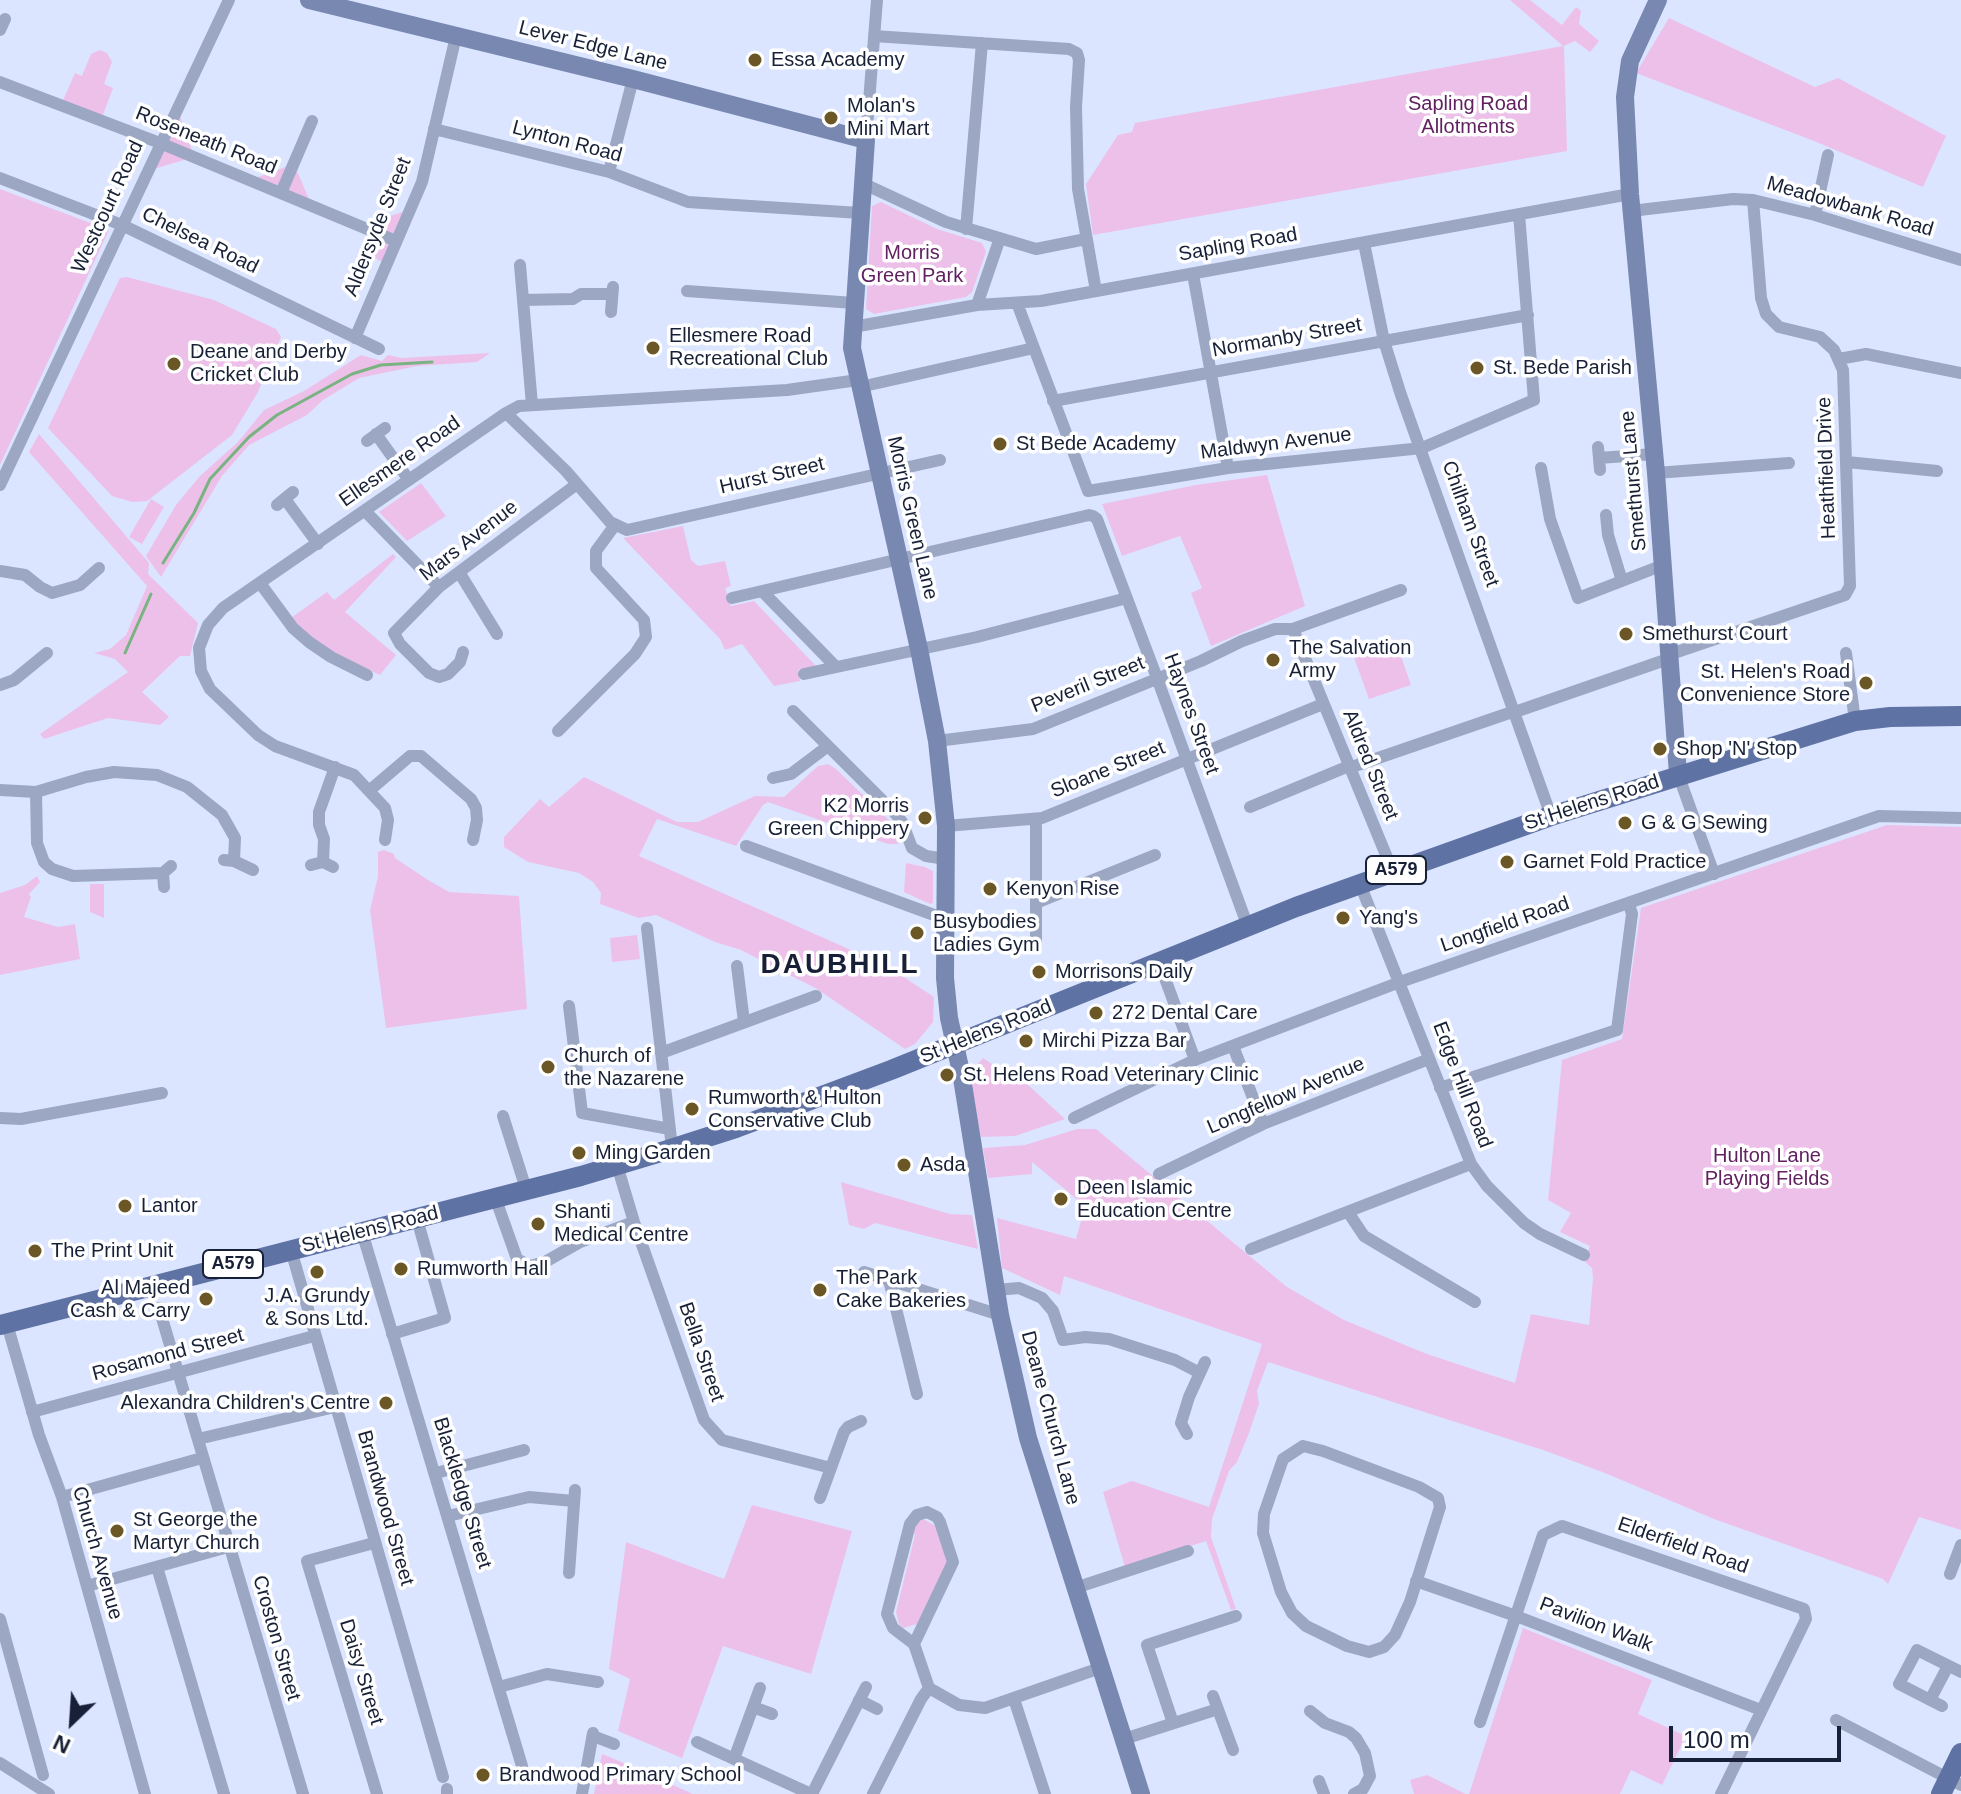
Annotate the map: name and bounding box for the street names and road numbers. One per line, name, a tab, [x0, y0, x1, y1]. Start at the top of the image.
street label: Lever Edge Lane	[516, 16, 670, 76]
street label: Roseneath Road	[132, 102, 280, 180]
street label: Lynton Road	[509, 116, 625, 168]
street label: Westcourt Road	[67, 137, 149, 277]
street label: Aldersyde Street	[339, 154, 417, 300]
street label: Meadowbank Road	[1764, 172, 1936, 242]
street label: Chelsea Road	[138, 202, 262, 280]
street label: Sapling Road	[1177, 223, 1299, 267]
street label: Normanby Street	[1210, 313, 1364, 363]
street label: Heathfield Drive	[1813, 396, 1841, 540]
street label: Smethurst Lane	[1616, 410, 1652, 552]
street label: Ellesmere Road	[335, 411, 465, 513]
street label: Maldwyn Avenue	[1199, 423, 1353, 465]
street label: Morris Green Lane	[882, 434, 942, 602]
street label: Hurst Street	[717, 452, 827, 500]
street label: Chilham Street	[1436, 458, 1504, 590]
street label: Mars Avenue	[415, 495, 523, 587]
street label: Haynes Street	[1158, 650, 1224, 778]
street label: Peveril Street	[1028, 651, 1148, 719]
street label: Aldred Street	[1337, 706, 1403, 824]
street label: Sloane Street	[1047, 736, 1169, 804]
street label: St Helens Road	[1522, 770, 1662, 836]
road number: A579	[1366, 856, 1426, 884]
street label: Longfield Road	[1437, 892, 1573, 958]
street label: St Helens Road	[917, 995, 1055, 1069]
street label: Edge Hill Road	[1427, 1018, 1497, 1152]
street label: Longfellow Avenue	[1204, 1052, 1368, 1140]
street label: St Helens Road	[299, 1201, 441, 1259]
road number: A579	[203, 1250, 263, 1278]
street label: Bella Street	[673, 1299, 729, 1405]
street label: Rosamond Street	[90, 1323, 246, 1387]
street label: Deane Church Lane	[1015, 1328, 1085, 1508]
street label: Blackledge Street	[428, 1415, 496, 1571]
street label: Brandwood Street	[351, 1428, 419, 1588]
street label: Church Avenue	[67, 1484, 127, 1622]
street label: Elderfield Road	[1614, 1512, 1752, 1580]
street label: Croston Street	[247, 1573, 305, 1703]
street label: Pavilion Walk	[1536, 1592, 1656, 1658]
street label: Daisy Street	[334, 1616, 388, 1728]

